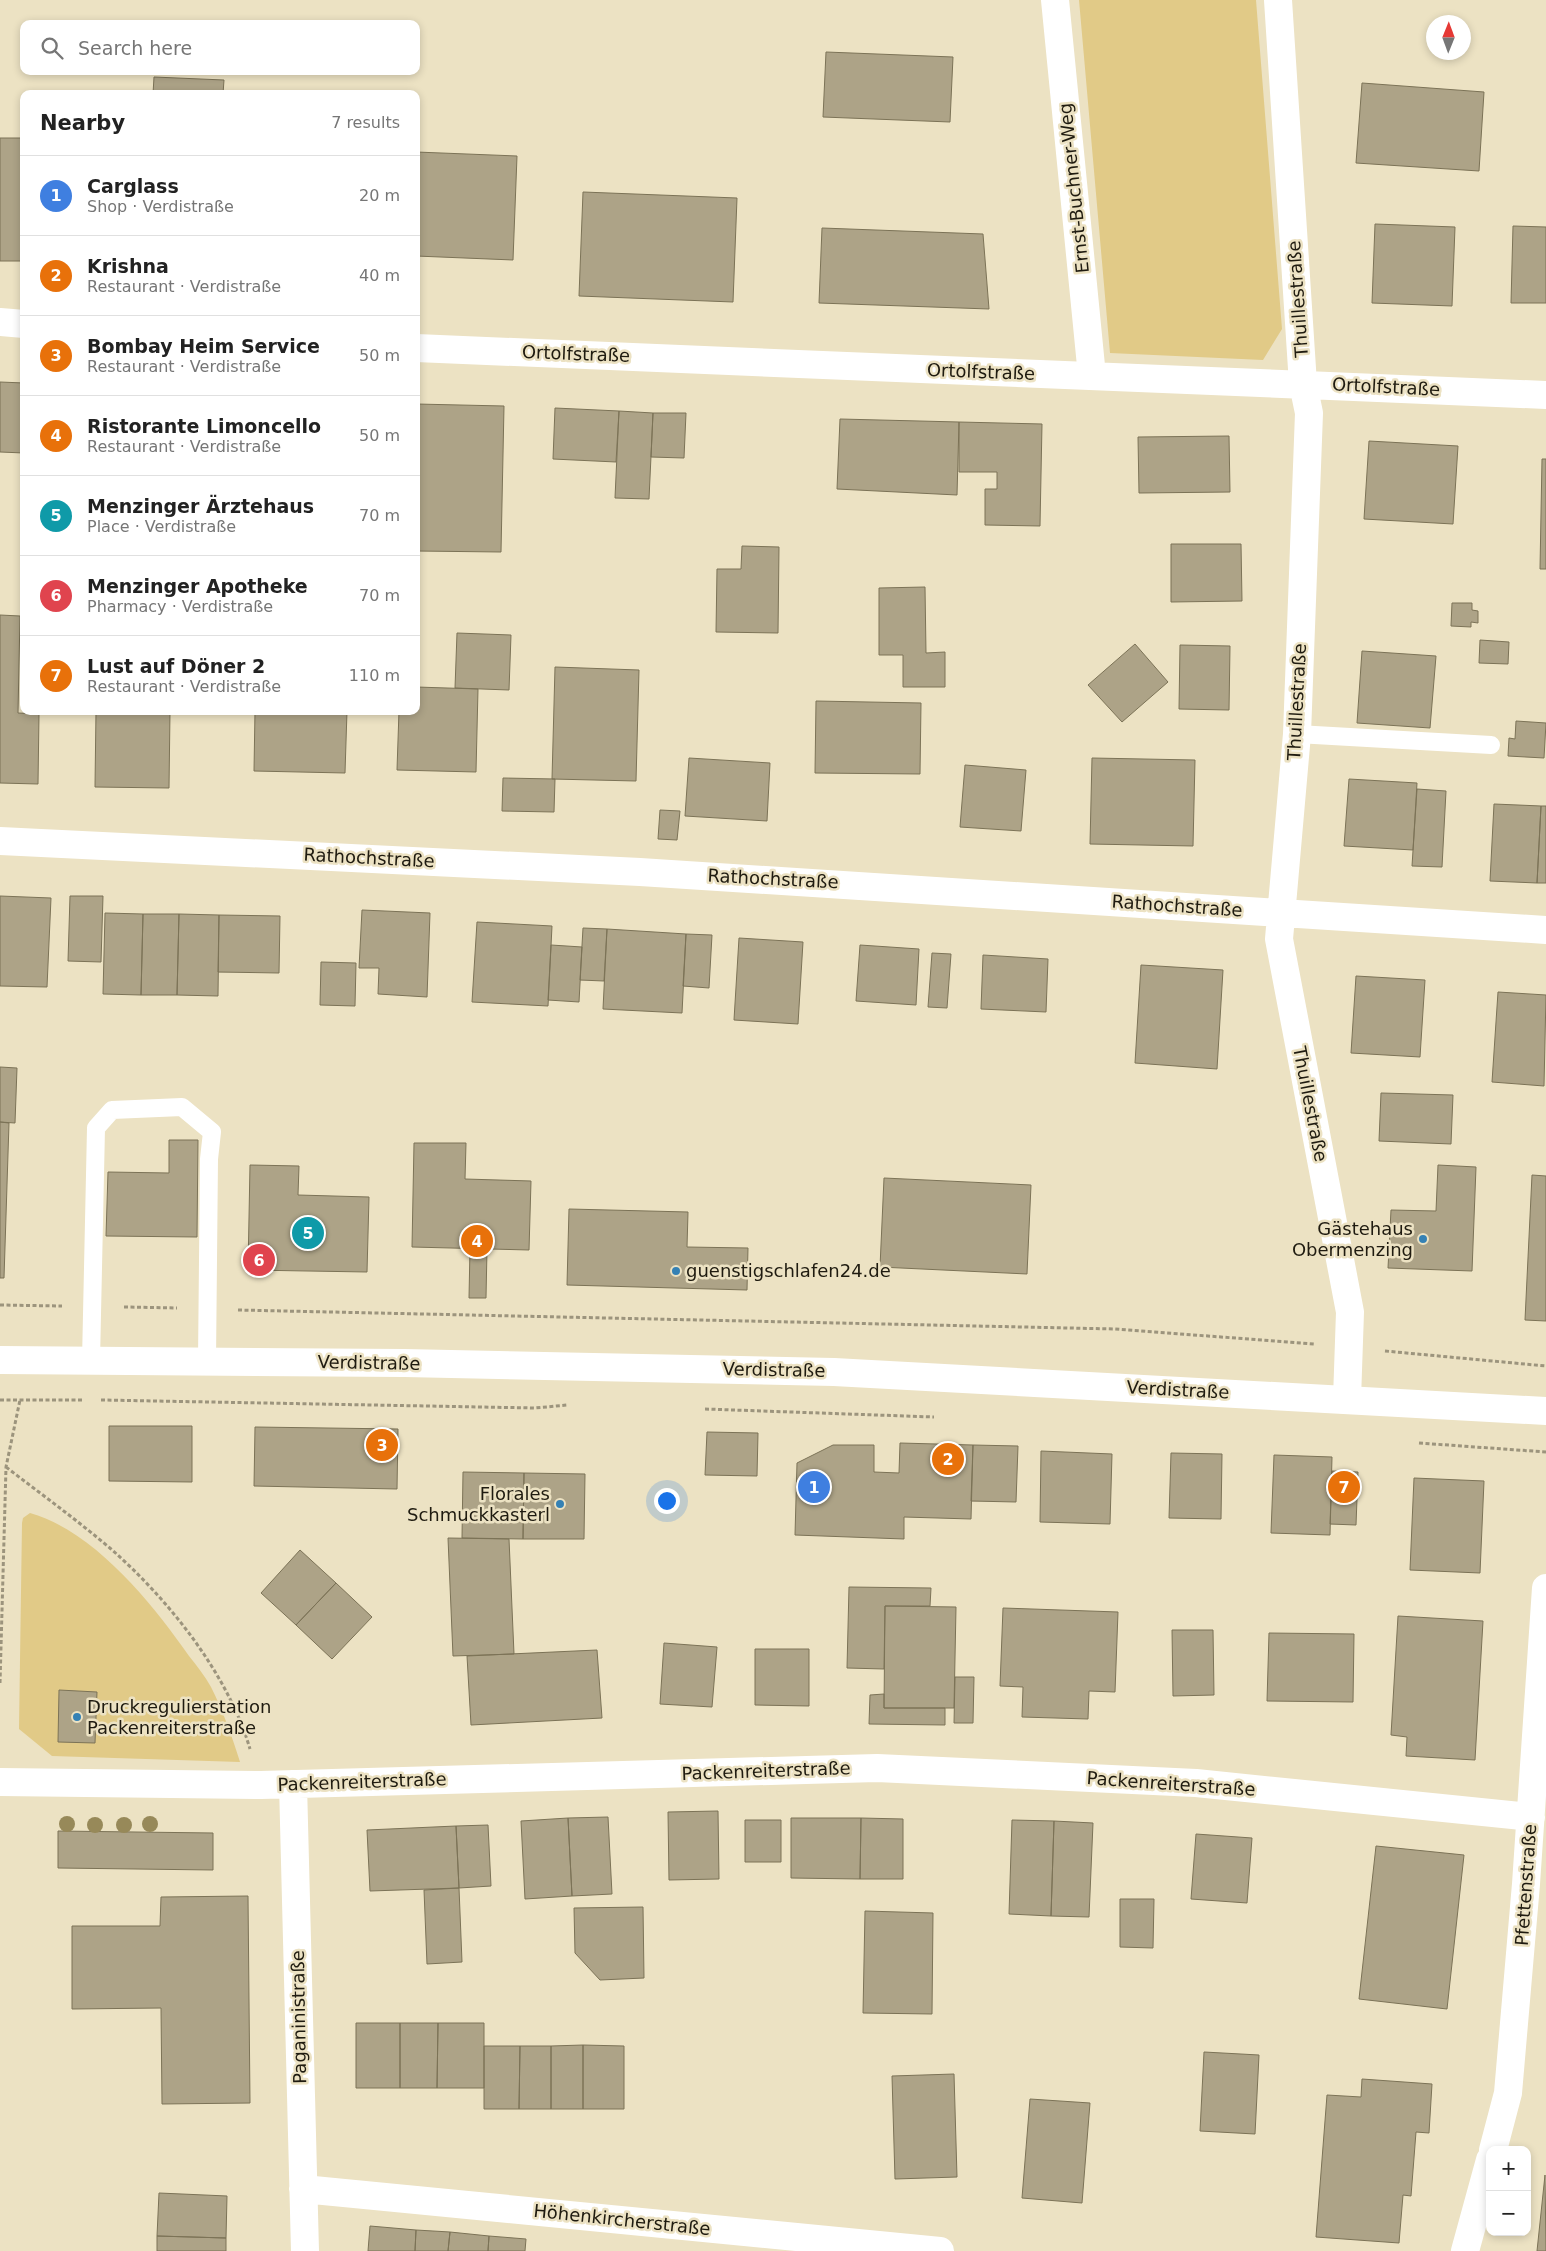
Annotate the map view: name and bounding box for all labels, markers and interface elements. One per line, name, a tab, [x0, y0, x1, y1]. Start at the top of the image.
north arrow	[1426, 15, 1471, 60]
search box	[20, 20, 420, 75]
icon: search	[38, 34, 66, 62]
text: Search here	[78, 37, 192, 59]
street label: Ernst-Buchner-Weg	[1054, 102, 1093, 274]
text: Nearby	[40, 111, 125, 135]
text: 7 results	[331, 113, 400, 132]
text: Carglass	[87, 175, 179, 197]
text: 1	[50, 186, 62, 205]
text: 20 m	[359, 186, 400, 205]
text: Shop · Verdistraße	[87, 197, 234, 216]
street label: Thuillestraße	[1283, 240, 1312, 359]
text: Krishna	[87, 255, 169, 277]
text: 2	[50, 266, 62, 285]
text: 40 m	[359, 266, 400, 285]
text: Restaurant · Verdistraße	[87, 277, 281, 296]
text: Bombay Heim Service	[87, 335, 320, 357]
street label: Ortolfstraße	[522, 341, 630, 366]
text: 3	[50, 346, 62, 365]
text: 50 m	[359, 346, 400, 365]
text: Restaurant · Verdistraße	[87, 357, 281, 376]
street label: Ortolfstraße	[927, 359, 1035, 384]
street label: Ortolfstraße	[1331, 373, 1441, 400]
text: Ristorante Limoncello	[87, 415, 321, 437]
text: 4	[50, 426, 62, 445]
text: 50 m	[359, 426, 400, 445]
text: Restaurant · Verdistraße	[87, 437, 281, 456]
text: Menzinger Ärztehaus	[87, 495, 314, 517]
text: 5	[50, 506, 62, 525]
text: 70 m	[359, 506, 400, 525]
text: Place · Verdistraße	[87, 517, 236, 536]
text: Menzinger Apotheke	[87, 575, 308, 597]
text: 6	[50, 586, 62, 605]
text: 70 m	[359, 586, 400, 605]
text: Pharmacy · Verdistraße	[87, 597, 273, 616]
street label: Thuillestraße	[1283, 643, 1310, 762]
text: Lust auf Döner 2	[87, 655, 265, 677]
text: 7	[50, 666, 62, 685]
text: 110 m	[349, 666, 400, 685]
text: Restaurant · Verdistraße	[87, 677, 281, 696]
street label: Rathochstraße	[303, 844, 435, 871]
street label: Rathochstraße	[707, 865, 839, 892]
street label: Rathochstraße	[1111, 890, 1243, 921]
street label: Thuillestraße	[1289, 1043, 1332, 1163]
pin: 5	[292, 1214, 324, 1252]
place label: Gästehaus Obermenzing	[1292, 1218, 1413, 1260]
pin: 4	[461, 1222, 493, 1260]
marker: Gästehaus Obermenzing	[1417, 1233, 1429, 1245]
pin: 6	[243, 1241, 275, 1279]
place label: guenstigschlafen24.de	[686, 1260, 891, 1281]
marker: guenstigschlafen24.de	[670, 1265, 682, 1277]
street label: Verdistraße	[317, 1351, 421, 1374]
street label: Verdistraße	[722, 1358, 826, 1381]
street label: Verdistraße	[1126, 1376, 1230, 1403]
pin: 3	[366, 1426, 398, 1464]
pin: 2	[932, 1440, 964, 1478]
pin: 1	[798, 1468, 830, 1506]
pin: 7	[1328, 1468, 1360, 1506]
place label: Florales Schmuckkasterl	[407, 1483, 550, 1525]
your location	[654, 1488, 680, 1514]
marker: Florales Schmuckkasterl	[554, 1498, 566, 1510]
place label: Druckregulierstation Packenreiterstraße	[87, 1696, 271, 1738]
marker: Druckregulierstation Packenreiterstraße	[71, 1711, 83, 1723]
street label: Packenreiterstraße	[681, 1757, 851, 1784]
street label: Packenreiterstraße	[1086, 1767, 1256, 1800]
street label: Packenreiterstraße	[277, 1768, 447, 1795]
street label: Pfettenstraße	[1511, 1823, 1540, 1947]
street label: Paganinistraße	[287, 1950, 310, 2084]
map controls	[1486, 2146, 1531, 2236]
button: +	[1486, 2146, 1531, 2191]
button: −	[1486, 2191, 1531, 2236]
street label: Höhenkircherstraße	[532, 2200, 712, 2239]

